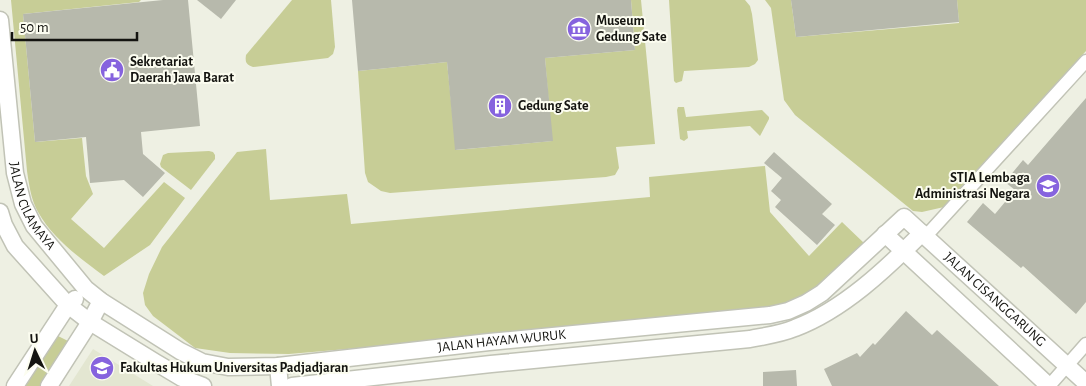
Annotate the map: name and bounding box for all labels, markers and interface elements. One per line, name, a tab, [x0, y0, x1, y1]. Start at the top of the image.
scale bar	[12, 10, 138, 42]
place label: Museum Gedung Sate	[596, 14, 667, 44]
museum icon: Museum Gedung Sate	[566, 16, 592, 42]
text: 50 m	[20, 20, 49, 35]
place label: Sekretariat Daerah Jawa Barat	[130, 55, 234, 85]
public building icon: Sekretariat Daerah Jawa Barat	[99, 57, 125, 83]
building icon: Gedung Sate	[487, 93, 513, 119]
place label: Gedung Sate	[518, 99, 589, 113]
street label: JALAN CILAMAYA	[7, 161, 58, 253]
place label: STIA Lembaga Administrasi Negara	[915, 171, 1030, 201]
school or university icon: STIA Lembaga Administrasi Negara	[1035, 173, 1061, 199]
street label: JALAN CISANGGARUNG	[941, 250, 1048, 349]
north arrow	[10, 326, 60, 376]
street label: JALAN HAYAM WURUK	[437, 328, 567, 355]
text: U	[29, 332, 39, 346]
school or university icon: Fakultas Hukum Universitas Padjadjaran	[89, 355, 115, 381]
place label: Fakultas Hukum Universitas Padjadjaran	[120, 361, 348, 375]

